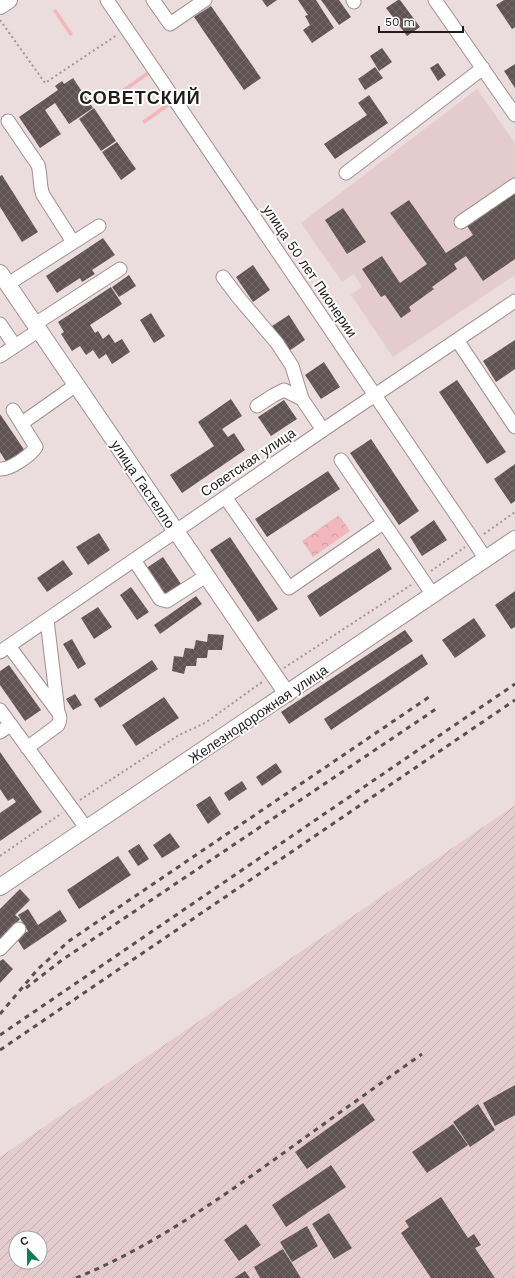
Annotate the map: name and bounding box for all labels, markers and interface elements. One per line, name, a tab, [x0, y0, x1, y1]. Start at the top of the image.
scale bar	[379, 8, 463, 34]
text: 50 m	[385, 15, 415, 29]
district label: СОВЕТСКИЙ	[79, 87, 201, 108]
street label: улица 50 лет Пионерии	[260, 202, 360, 340]
street label: Советская улица	[198, 424, 299, 500]
street label: улица Гастелло	[108, 437, 178, 531]
street label: Железнодорожная улица	[185, 661, 331, 767]
north arrow	[8, 1230, 48, 1270]
text: С	[18, 1234, 31, 1249]

